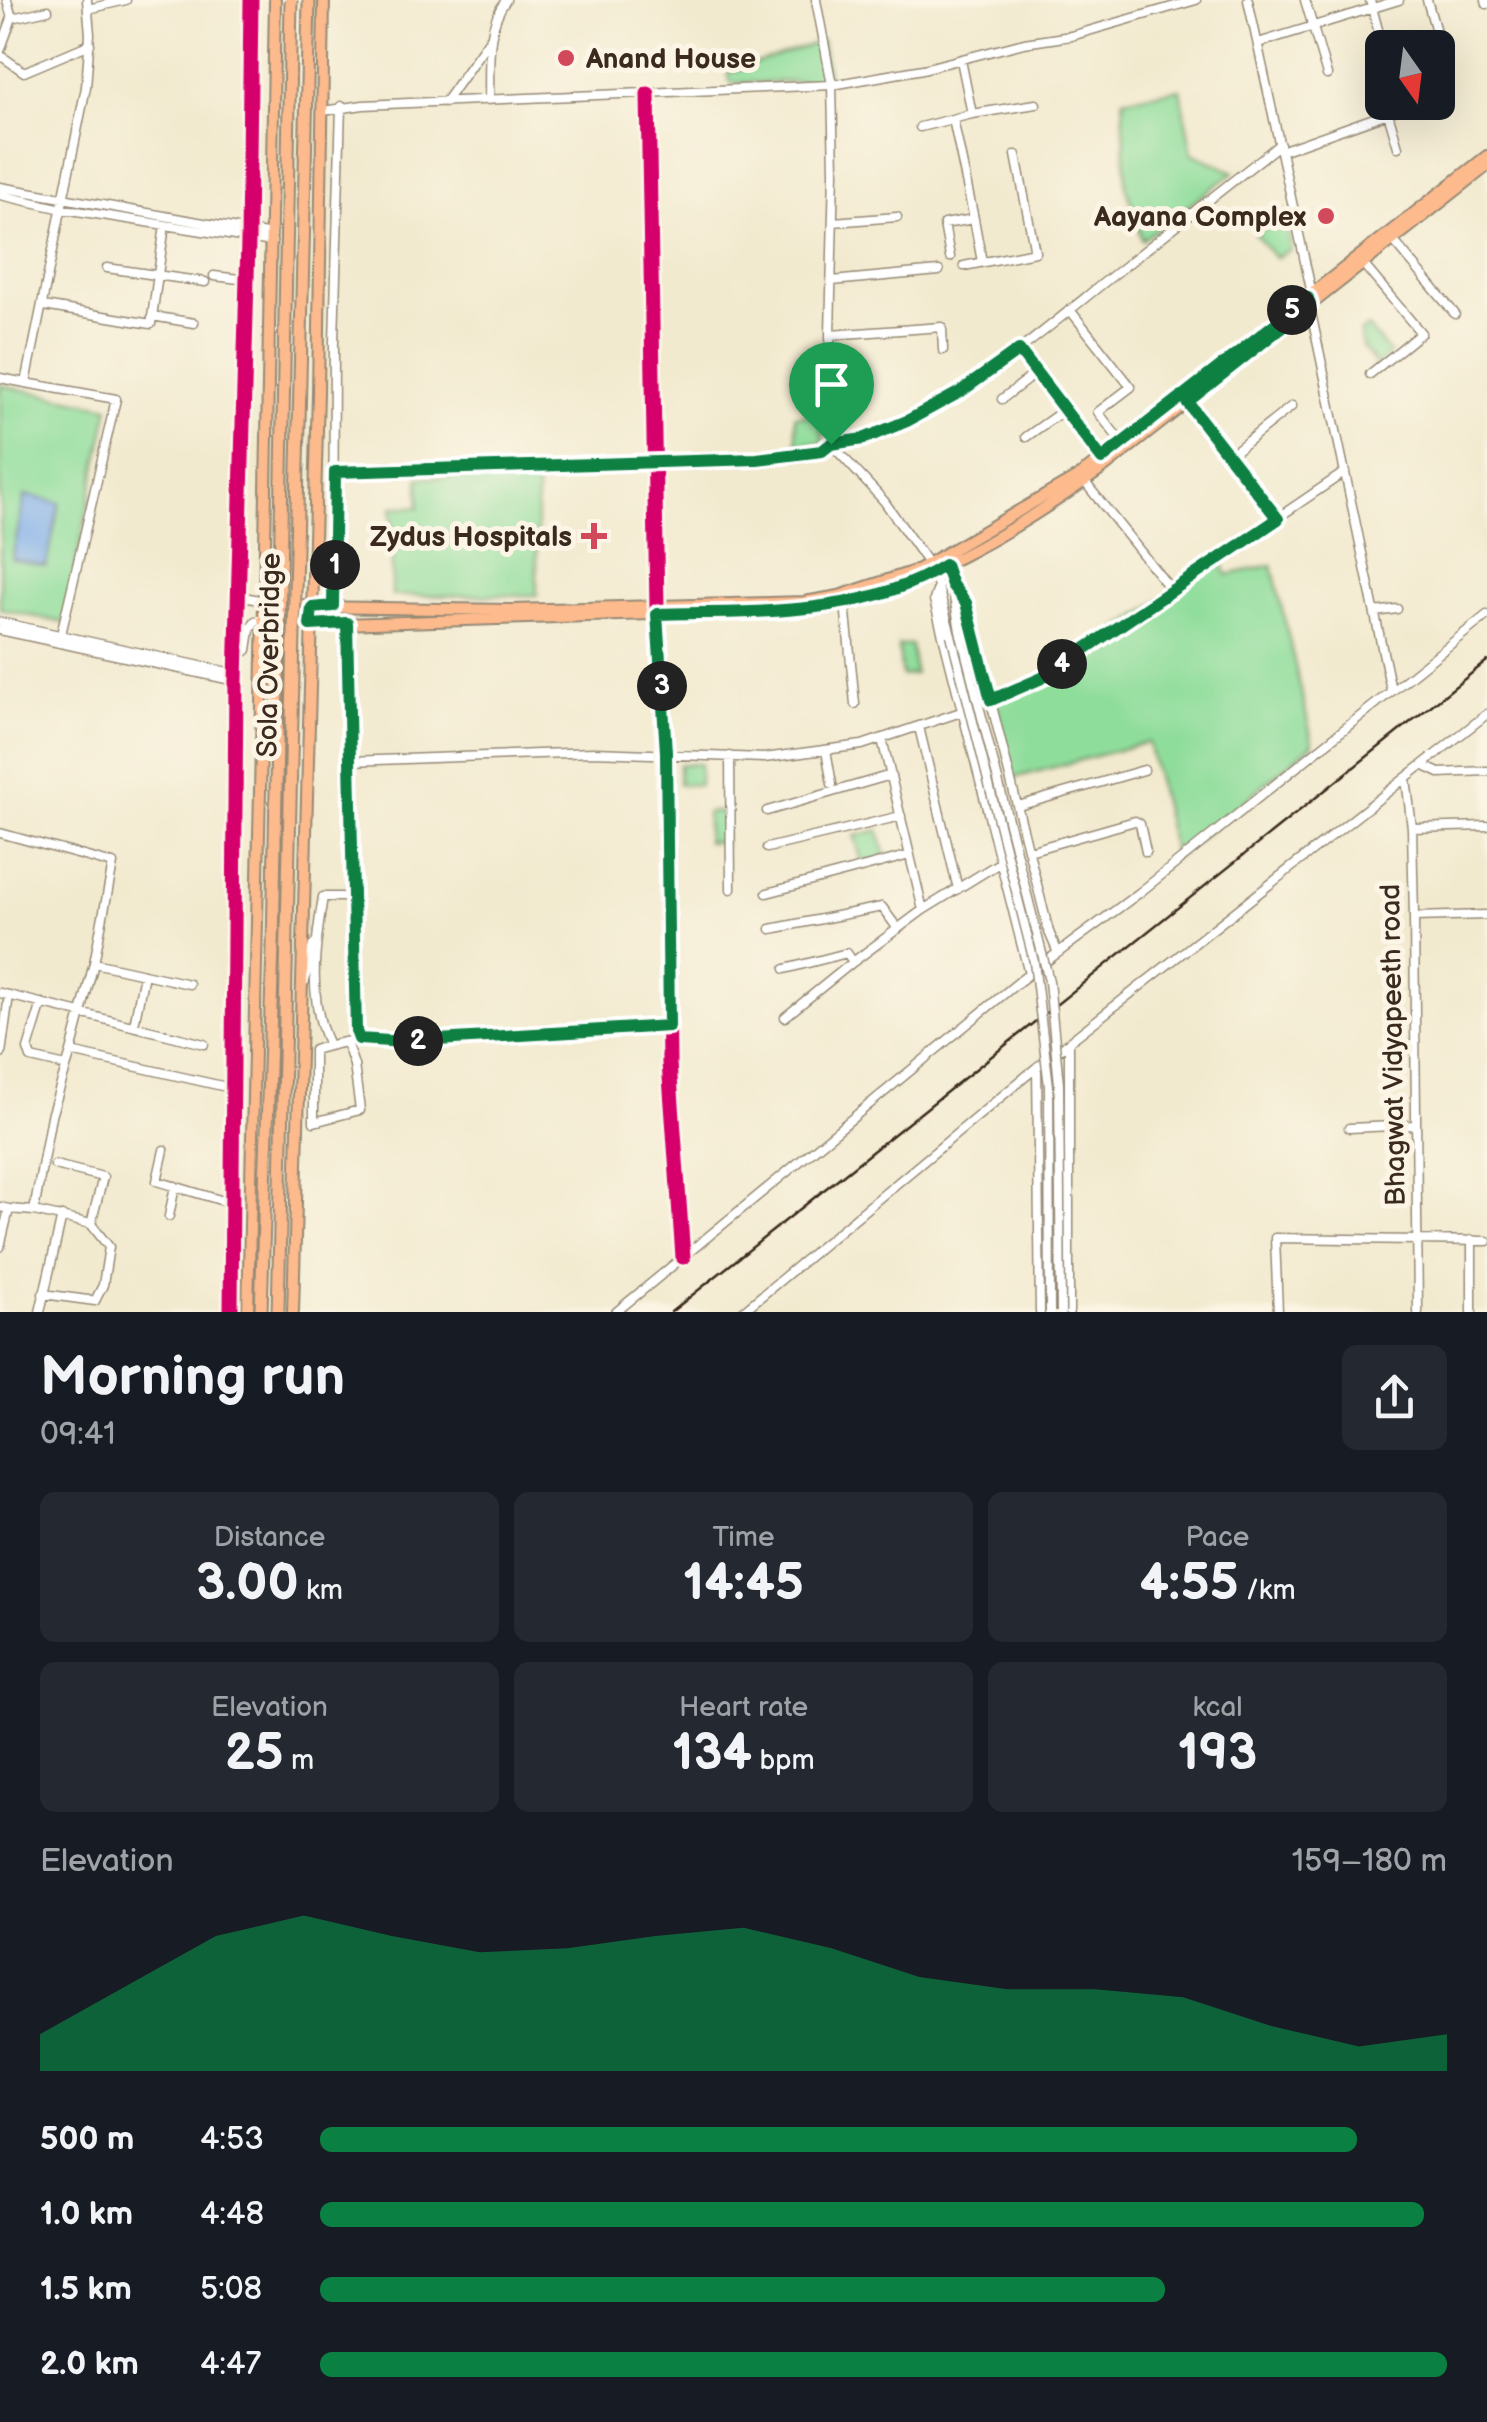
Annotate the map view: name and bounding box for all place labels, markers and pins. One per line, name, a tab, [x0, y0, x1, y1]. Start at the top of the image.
place label: Anand House	[585, 43, 756, 76]
marker: Anand House	[555, 47, 577, 69]
place label: Aayana Complex	[1093, 201, 1307, 234]
marker: Aayana Complex	[1315, 205, 1337, 227]
pin: 5	[1267, 285, 1317, 335]
pin	[789, 342, 874, 445]
place label: Zydus Hospitals	[370, 521, 572, 554]
marker: Zydus Hospitals	[581, 523, 607, 549]
pin: 1	[310, 540, 360, 590]
pin: 4	[1037, 639, 1087, 689]
pin: 3	[637, 661, 687, 711]
pin: 2	[393, 1016, 443, 1066]

